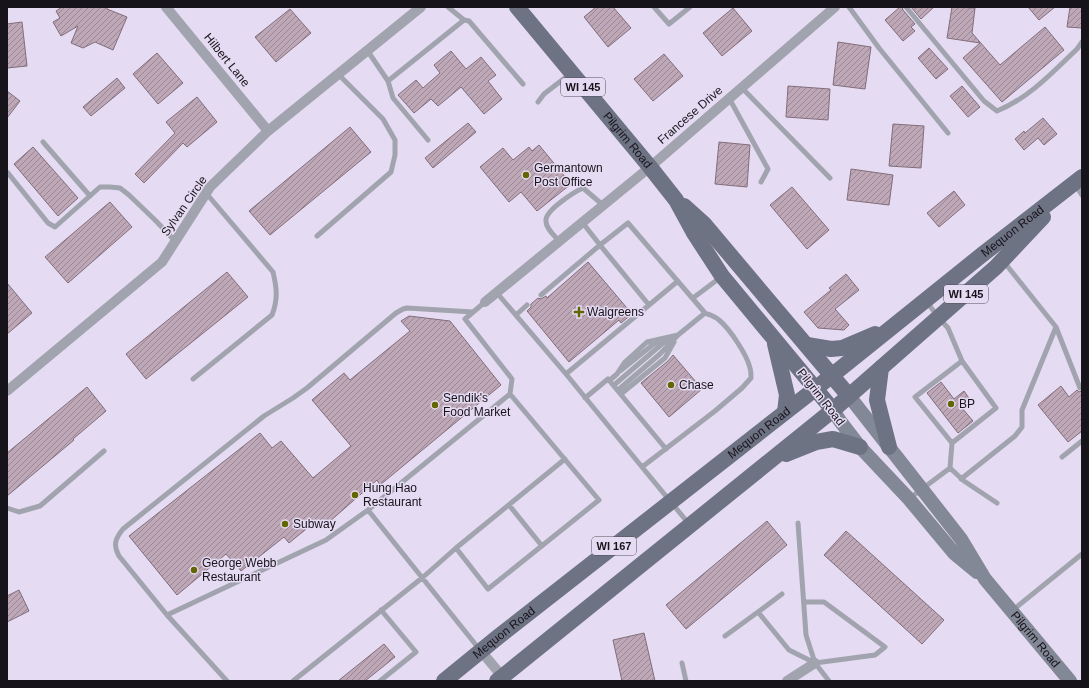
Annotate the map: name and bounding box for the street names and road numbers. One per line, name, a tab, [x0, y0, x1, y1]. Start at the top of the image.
street label: Hilbert Lane	[201, 30, 253, 90]
road number: WI 145	[561, 78, 605, 96]
street label: Francese Drive	[655, 83, 726, 147]
street label: Pilgrim Road	[600, 109, 655, 171]
street label: Sylvan Circle	[158, 173, 210, 239]
street label: Mequon Road	[978, 202, 1047, 260]
road number: WI 145	[944, 285, 988, 303]
street label: Pilgrim Road	[794, 366, 848, 428]
street label: Mequon Road	[725, 404, 793, 462]
road number: WI 167	[592, 537, 636, 555]
street label: Mequon Road	[470, 604, 538, 662]
street label: Pilgrim Road	[1008, 609, 1063, 670]

